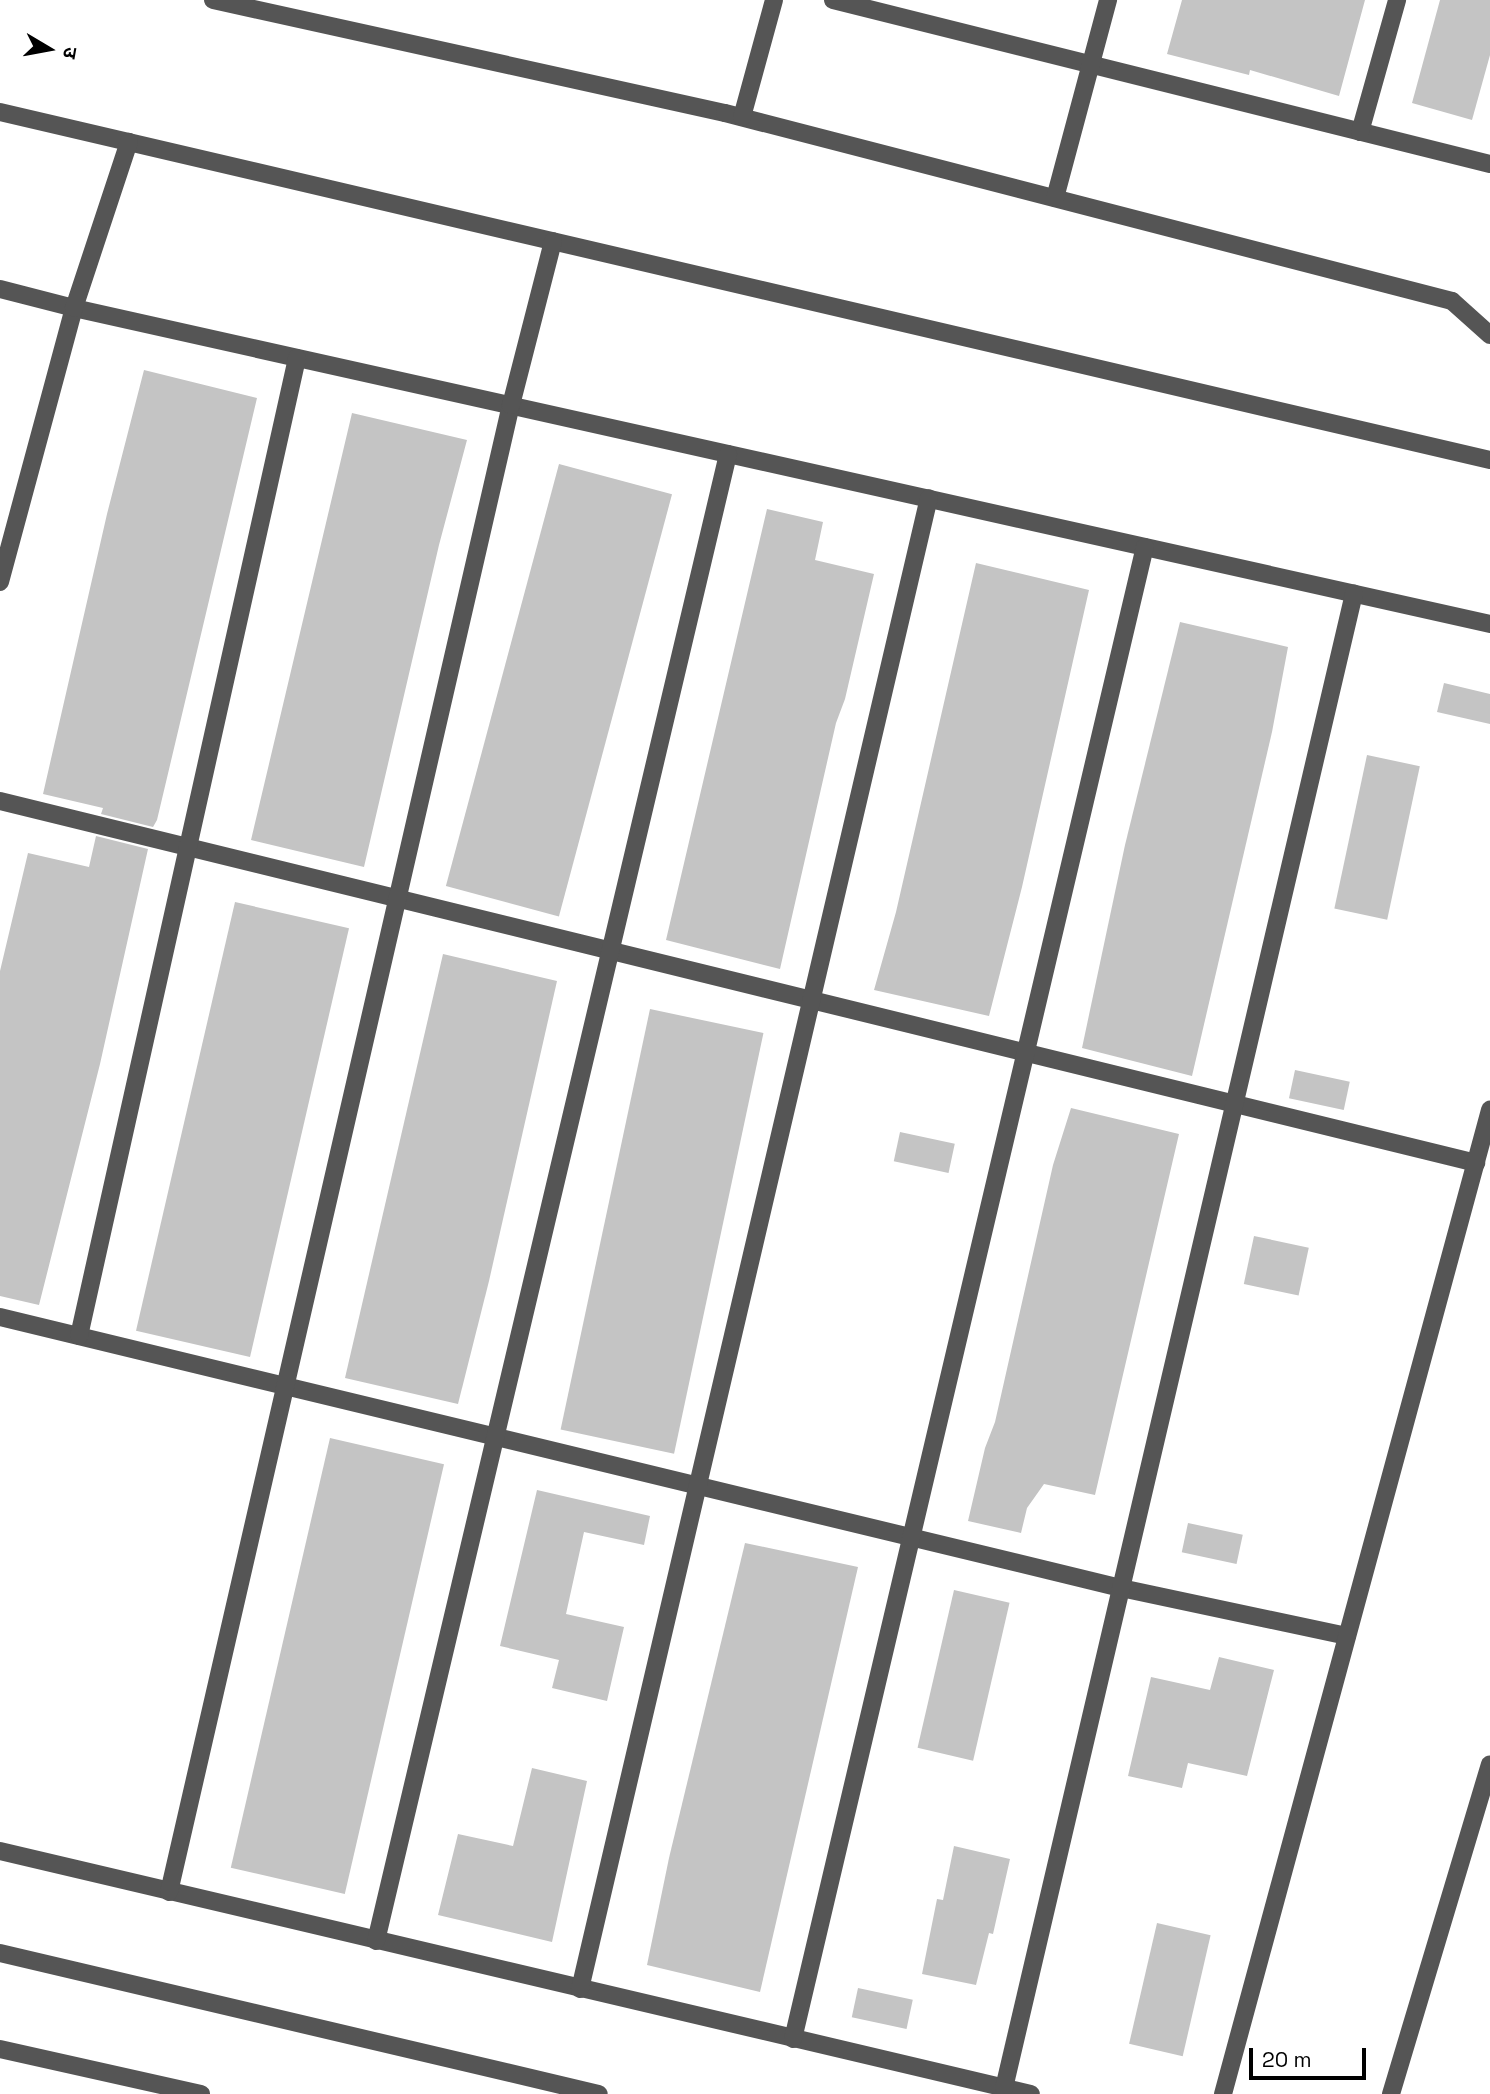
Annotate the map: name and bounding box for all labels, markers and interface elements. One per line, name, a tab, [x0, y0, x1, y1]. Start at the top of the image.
north arrow	[14, 14, 84, 84]
text: उ	[57, 45, 83, 60]
scale bar	[1252, 2035, 1369, 2078]
text: 20 m	[1262, 2046, 1312, 2073]

